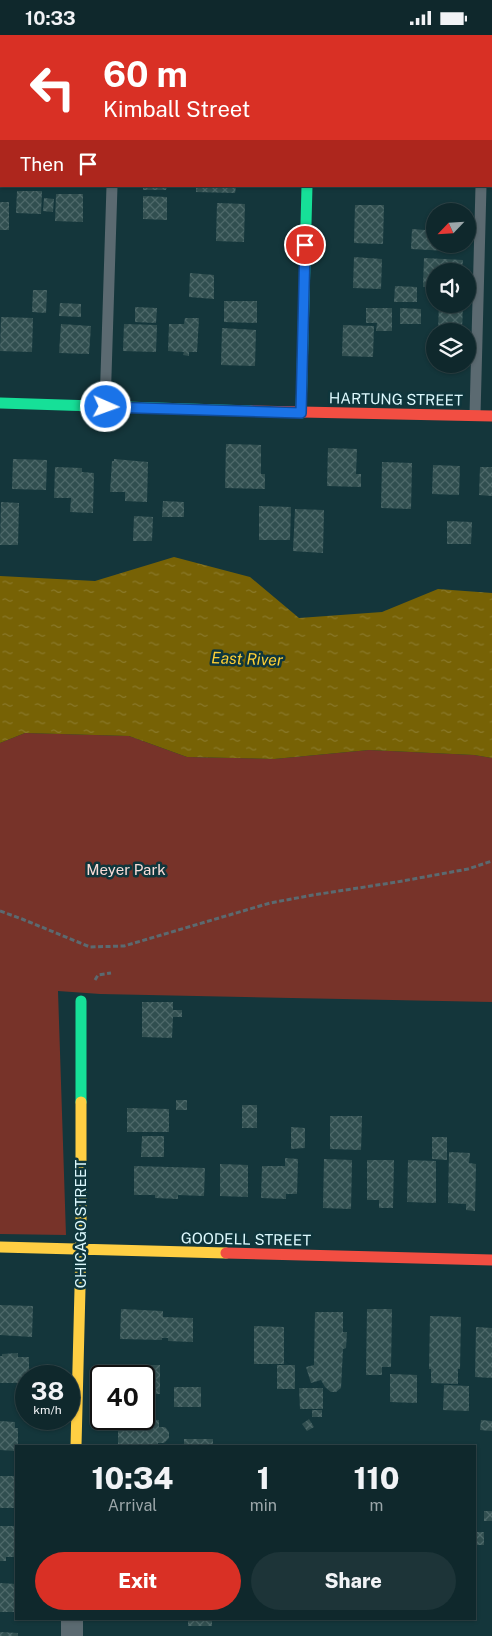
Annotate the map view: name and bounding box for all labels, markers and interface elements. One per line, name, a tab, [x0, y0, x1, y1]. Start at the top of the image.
text: 10:33	[25, 7, 76, 29]
text: 60 m	[103, 54, 188, 95]
icon: left	[20, 55, 85, 120]
text: Kimball Street	[103, 96, 250, 122]
icon: arrive	[74, 150, 102, 178]
text: Then	[20, 153, 64, 175]
north arrow	[426, 203, 476, 253]
map controls	[426, 203, 476, 373]
pin	[284, 224, 326, 266]
icon: arrive	[291, 231, 319, 259]
button: sound	[426, 263, 476, 313]
button: layers	[426, 323, 476, 373]
position arrow	[79, 380, 131, 432]
street label: HARTUNG STREET	[329, 389, 463, 409]
water label: East River	[211, 648, 284, 670]
park label: Meyer Park	[86, 861, 166, 878]
street label: CHICAGO STREET	[72, 1160, 89, 1288]
street label: GOODELL STREET	[181, 1229, 311, 1249]
speed limit sign: 40	[90, 1365, 155, 1430]
text: 38	[31, 1376, 64, 1406]
text: km/h	[33, 1403, 62, 1417]
text: 10:34	[91, 1460, 173, 1496]
text: 1	[257, 1460, 270, 1496]
text: 110	[353, 1460, 400, 1496]
text: Arrival	[108, 1496, 157, 1515]
text: min	[250, 1496, 277, 1515]
text: m	[370, 1496, 383, 1515]
button: Exit	[35, 1552, 241, 1610]
button: Share	[251, 1552, 456, 1610]

